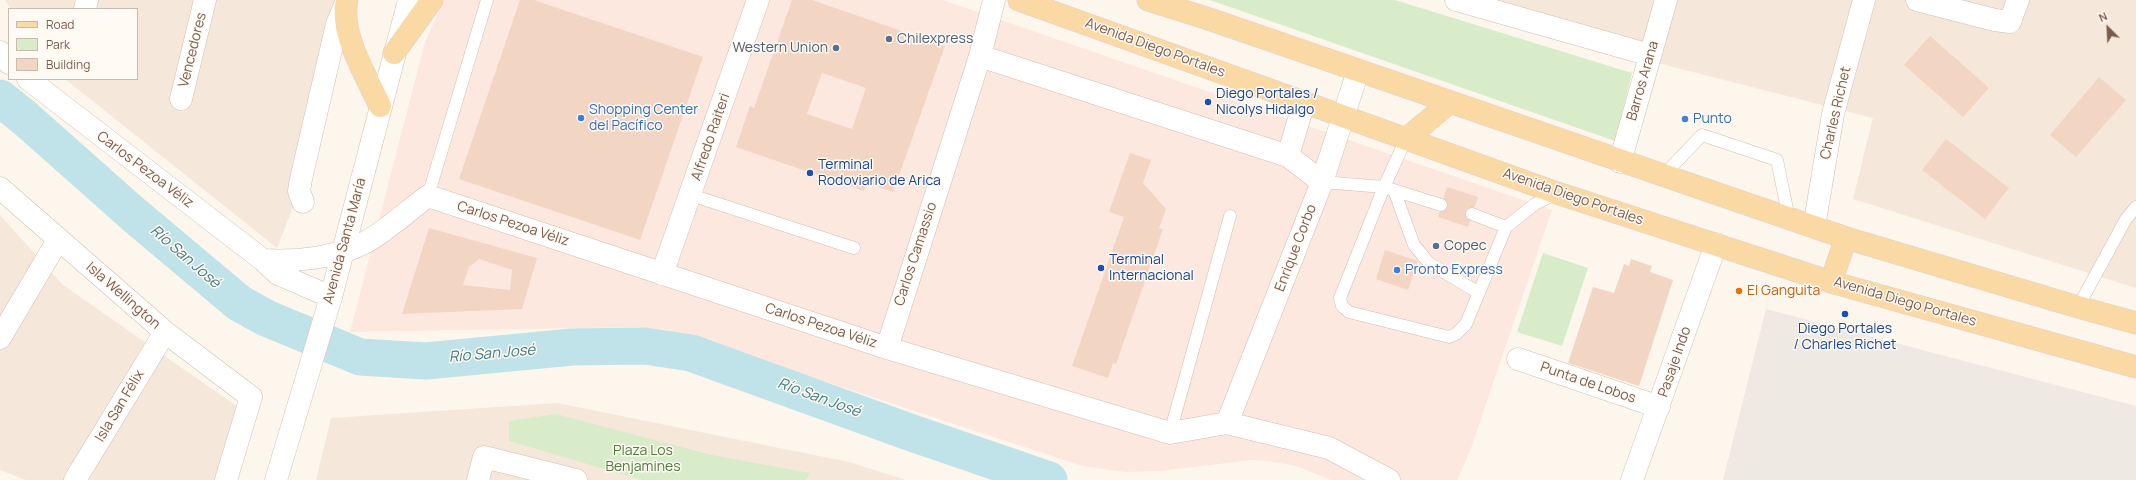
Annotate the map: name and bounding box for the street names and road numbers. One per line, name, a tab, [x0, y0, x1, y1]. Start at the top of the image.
street label: Vencedores	[176, 11, 210, 89]
street label: Avenida Diego Portales	[1083, 15, 1227, 81]
street label: Barros Arana	[1624, 39, 1662, 123]
street label: Charles Richet	[1817, 65, 1855, 161]
street label: Alfredo Raiteri	[688, 91, 734, 183]
street label: Carlos Pezoa Véliz	[93, 128, 197, 212]
street label: Avenida Diego Portales	[1500, 165, 1646, 229]
street label: Avenida Santa María	[320, 176, 370, 306]
street label: Carlos Pezoa Véliz	[455, 198, 571, 250]
street label: Carlos Camassio	[891, 200, 941, 308]
street label: Enrique Corbo	[1272, 202, 1320, 294]
street label: Isla Wellington	[82, 259, 164, 333]
street label: Avenida Diego Portales	[1832, 274, 1978, 330]
street label: Carlos Pezoa Véliz	[763, 300, 879, 352]
street label: Pasaje Indo	[1655, 324, 1695, 400]
street label: Punta de Lobos	[1538, 359, 1638, 407]
street label: Isla San Félix	[92, 367, 148, 445]

